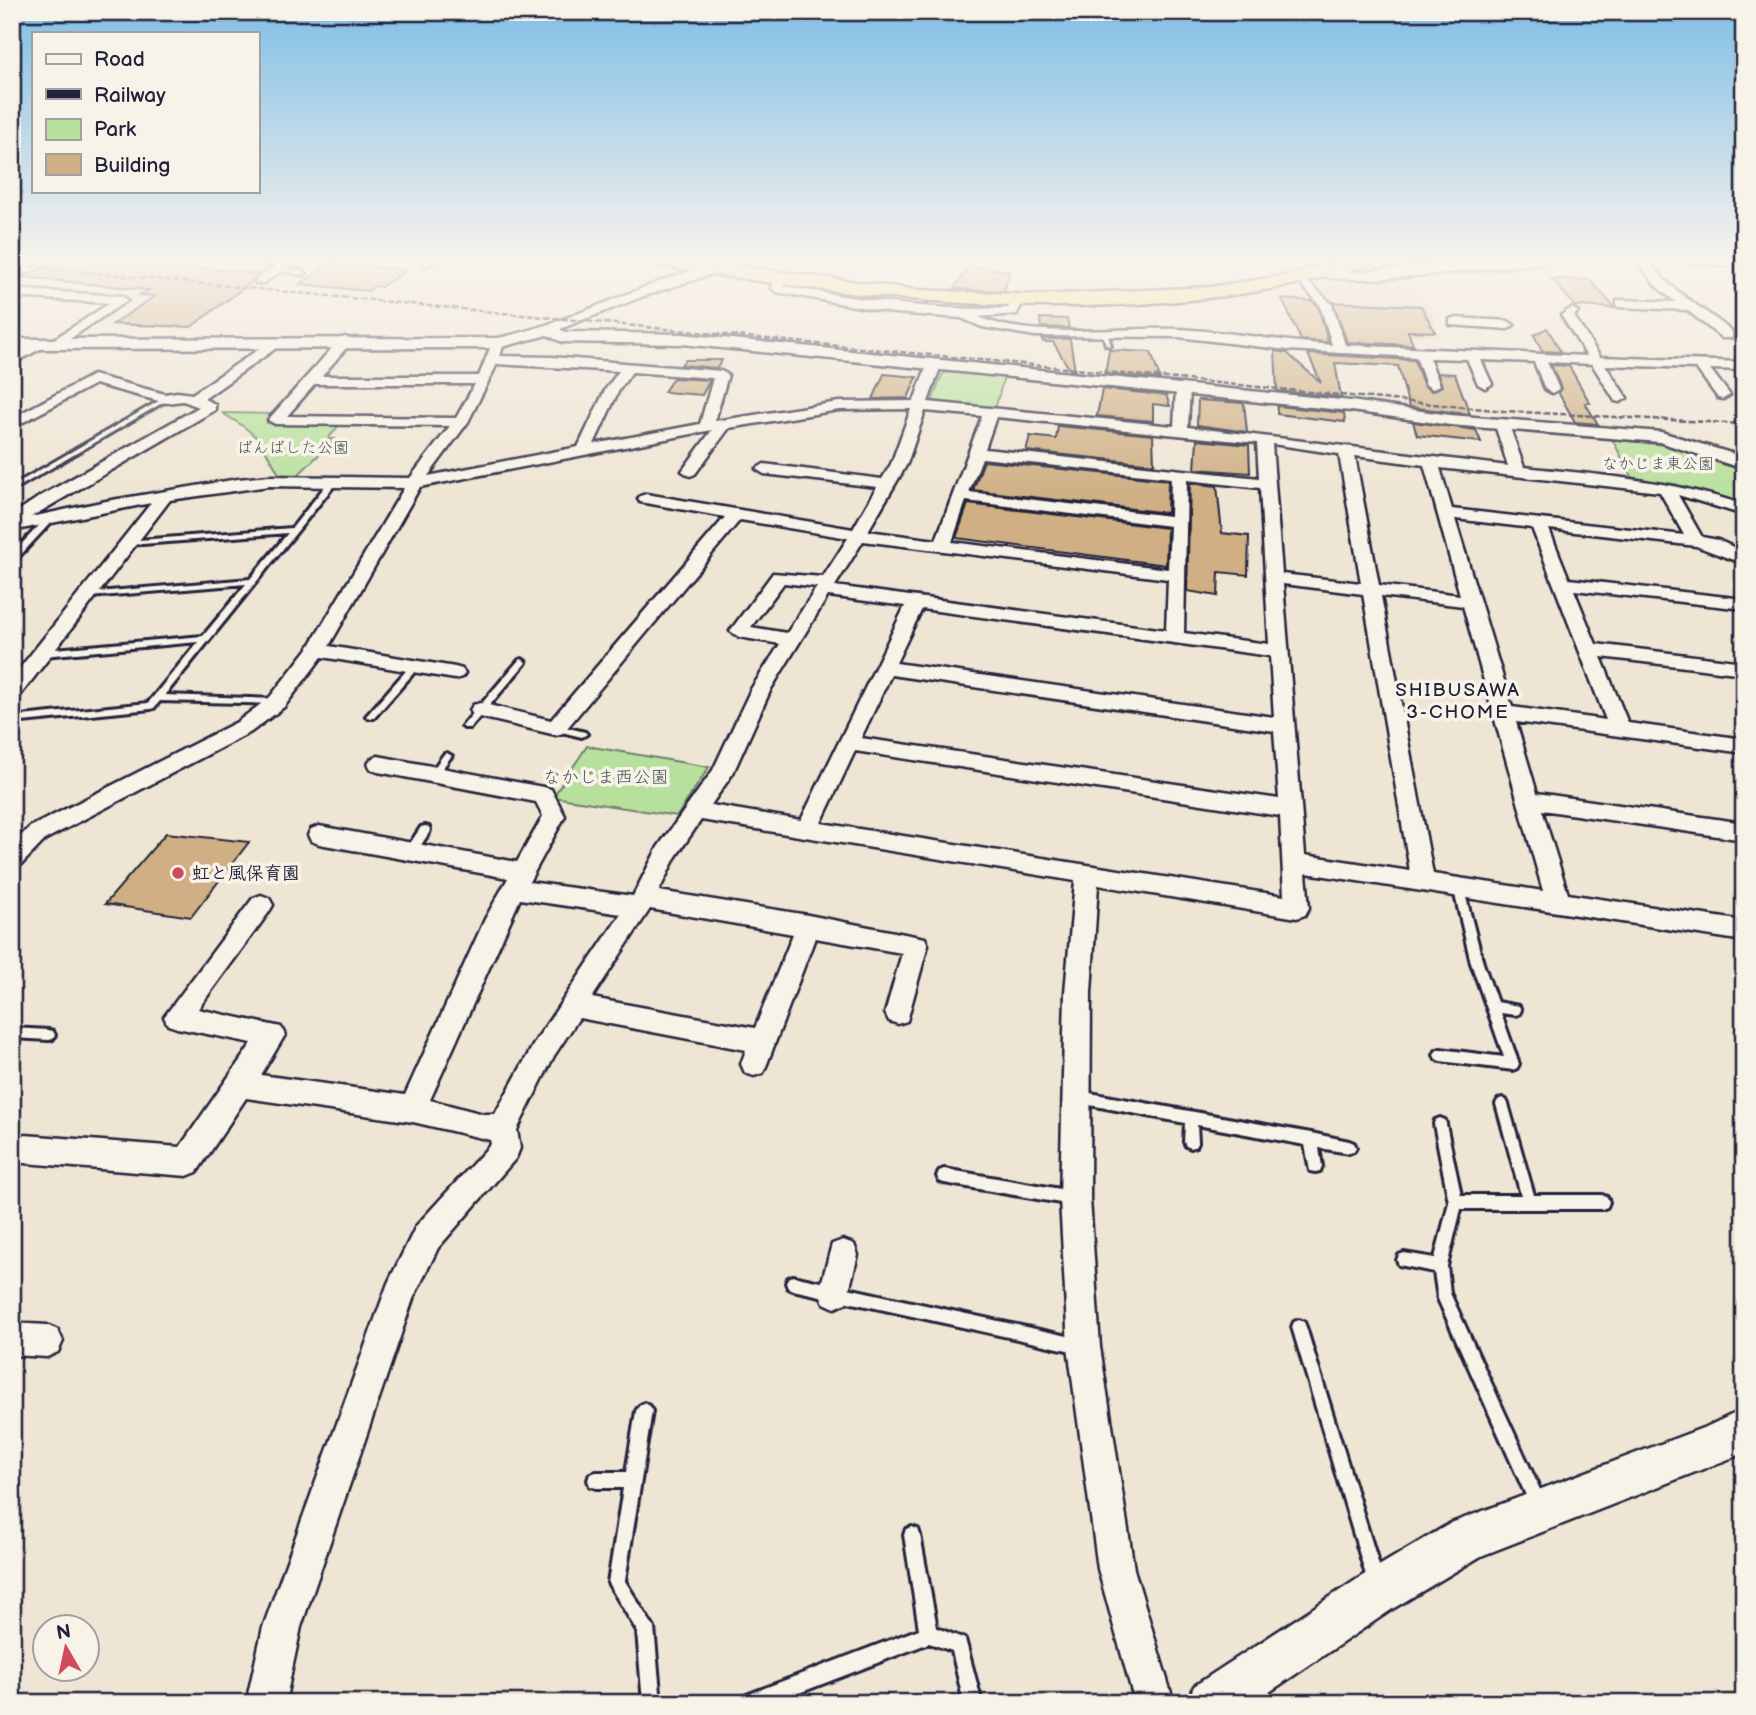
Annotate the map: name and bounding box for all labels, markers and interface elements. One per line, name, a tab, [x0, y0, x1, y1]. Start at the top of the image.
legend	[32, 32, 259, 192]
text: Road	[94, 47, 145, 72]
text: Railway	[94, 83, 166, 108]
text: Park	[94, 117, 137, 142]
text: Building	[94, 153, 170, 178]
park label: ばんばした公園	[237, 439, 349, 458]
park label: なかじま東公園	[1602, 455, 1714, 474]
district label: SHIBUSAWA 3-CHOME	[1395, 679, 1521, 724]
park label: なかじま西公園	[543, 767, 669, 788]
place label: 虹と風保育園	[192, 863, 300, 884]
marker: 虹と風保育園	[170, 865, 186, 881]
north arrow	[32, 1614, 102, 1684]
text: N	[55, 1620, 72, 1645]

